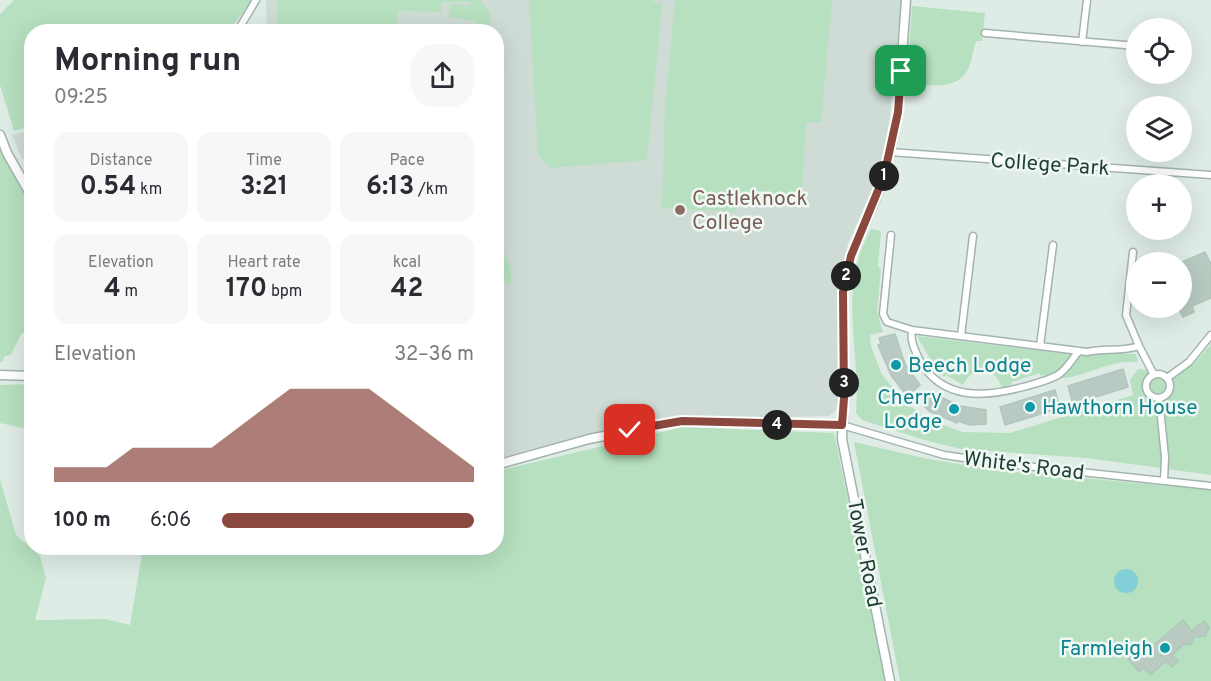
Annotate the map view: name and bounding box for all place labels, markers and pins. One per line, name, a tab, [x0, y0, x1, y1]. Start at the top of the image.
pin	[875, 45, 926, 96]
pin: 1	[869, 161, 899, 191]
place label: Castleknock College	[692, 186, 808, 237]
marker: Castleknock College	[673, 203, 687, 217]
pin: 2	[831, 261, 861, 291]
place label: Beech Lodge	[908, 353, 1031, 380]
marker: Beech Lodge	[889, 358, 903, 372]
pin: 3	[829, 368, 859, 398]
place label: Cherry Lodge	[877, 385, 942, 436]
place label: Hawthorn House	[1042, 395, 1197, 422]
marker: Hawthorn House	[1023, 400, 1037, 414]
marker: Cherry Lodge	[947, 402, 961, 416]
pin	[604, 404, 655, 455]
pin: 4	[762, 410, 792, 440]
place label: Farmleigh	[1060, 636, 1153, 663]
marker: Farmleigh	[1158, 641, 1172, 655]

